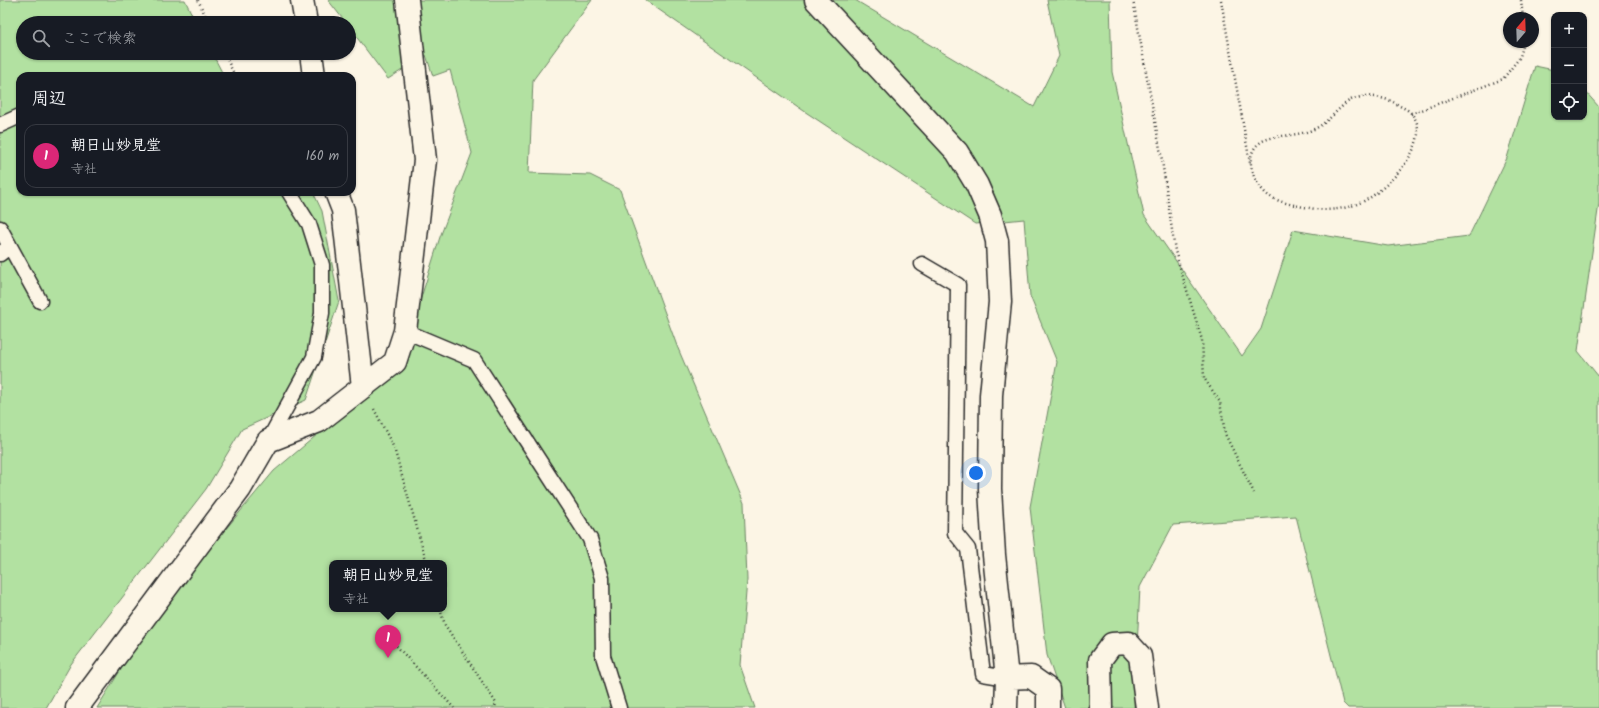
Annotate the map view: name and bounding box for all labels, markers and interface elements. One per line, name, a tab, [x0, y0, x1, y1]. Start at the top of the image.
north arrow	[1503, 12, 1539, 48]
map controls	[1551, 12, 1587, 120]
button: +	[1551, 12, 1587, 48]
search box	[16, 16, 356, 60]
icon: search	[30, 27, 52, 49]
text: ここで検索	[62, 27, 137, 51]
button: −	[1551, 48, 1587, 84]
button: locate	[1551, 84, 1587, 120]
text: 周辺	[32, 86, 66, 113]
text: 朝日山妙見堂	[71, 134, 161, 158]
text: 1	[44, 146, 48, 167]
text: 160 m	[306, 146, 339, 167]
text: 寺社	[71, 159, 97, 180]
your location	[966, 463, 986, 483]
popup	[329, 560, 447, 612]
text: 朝日山妙見堂	[343, 564, 433, 588]
text: 寺社	[343, 589, 369, 610]
pin: 1	[375, 625, 401, 658]

